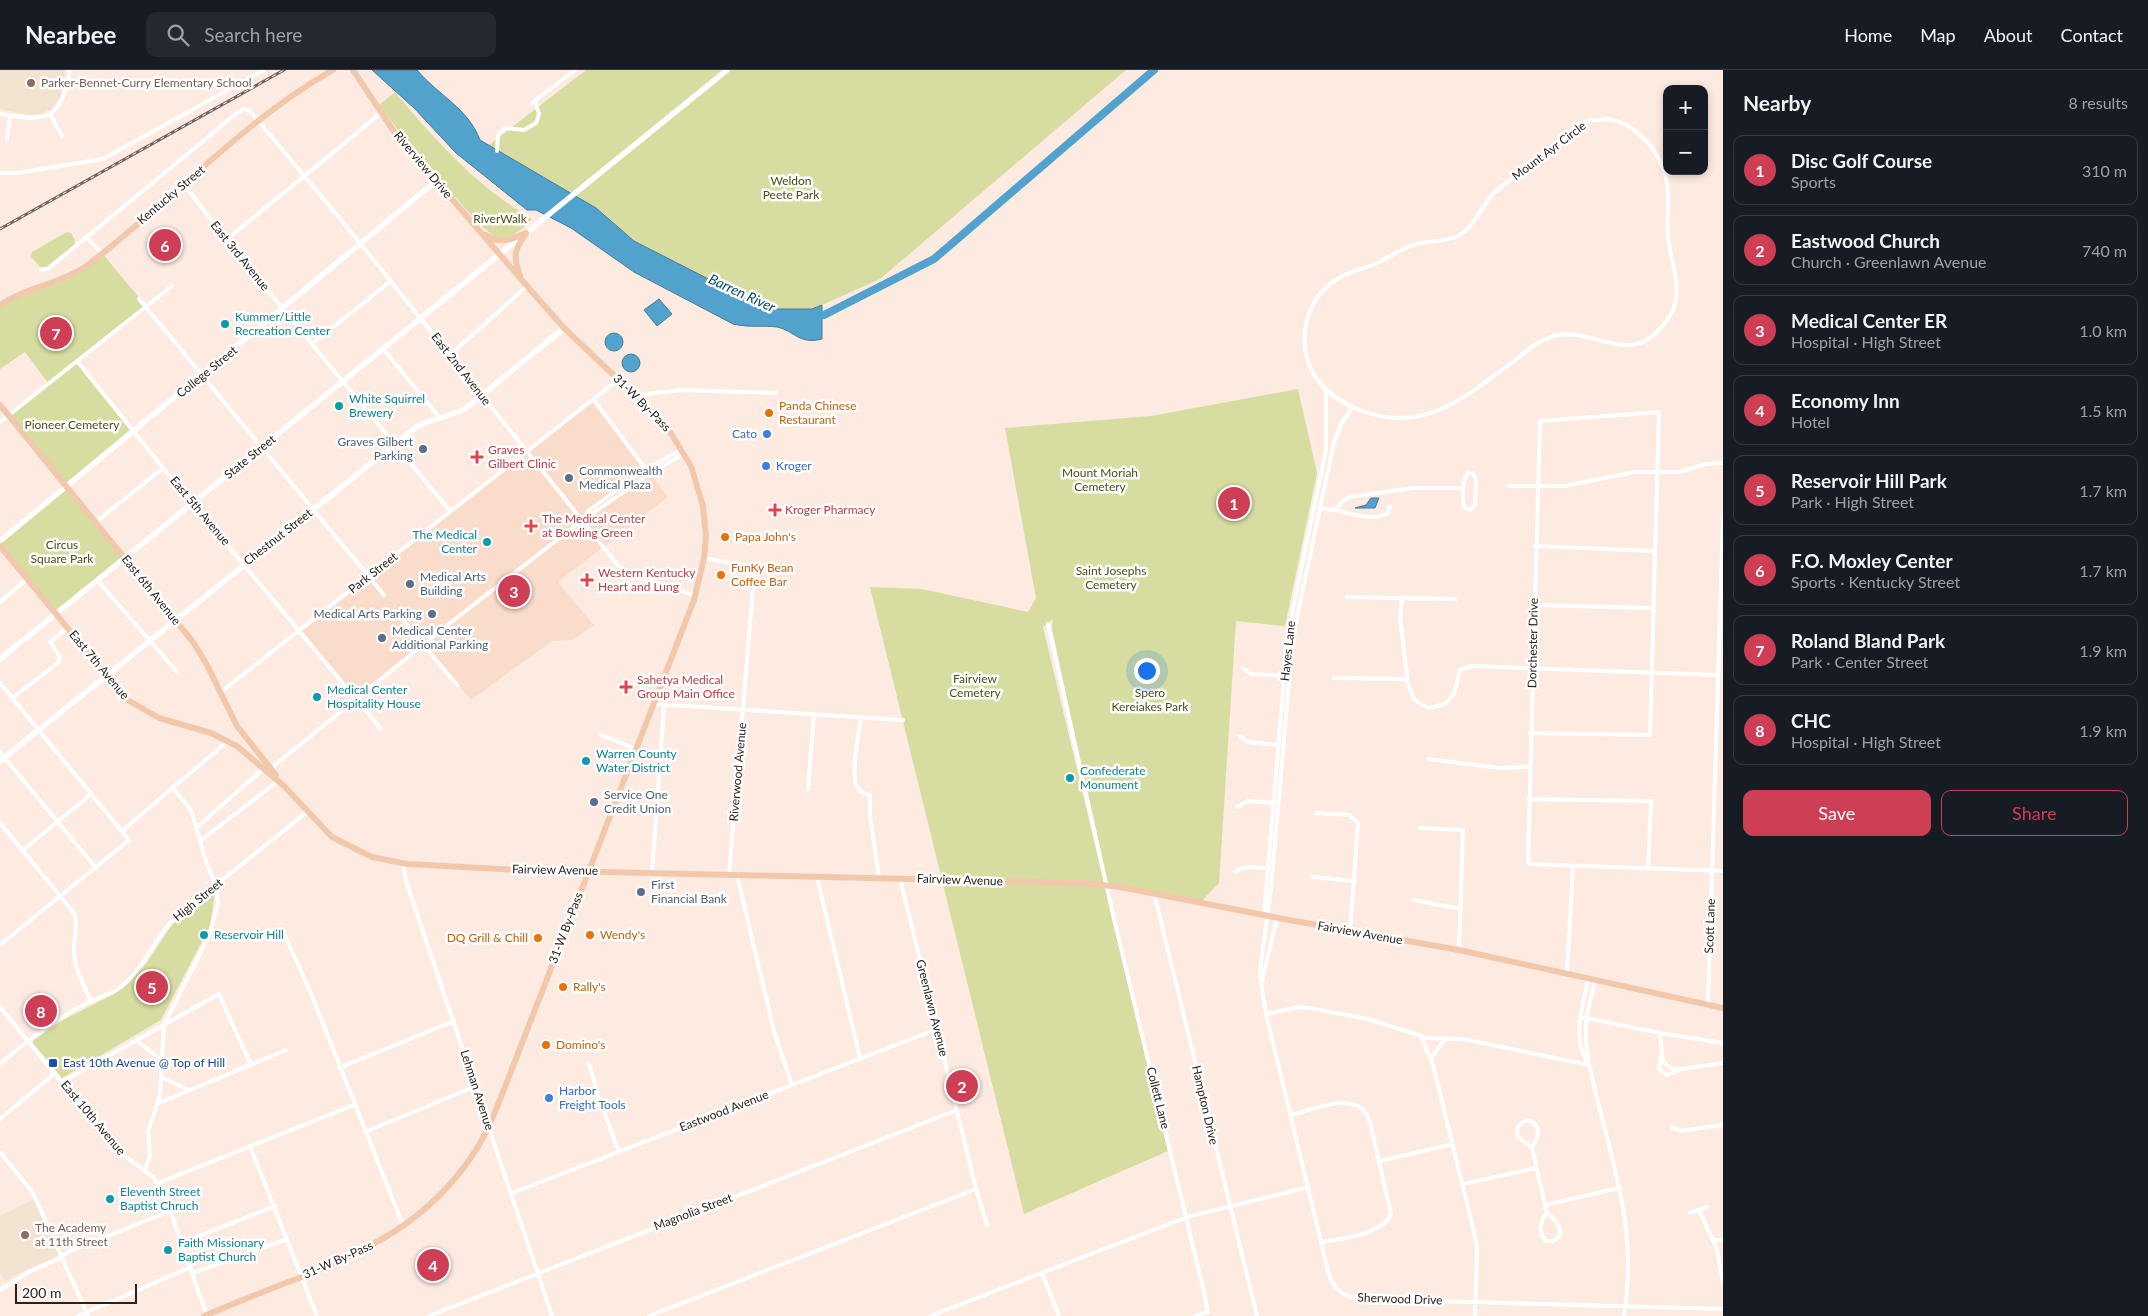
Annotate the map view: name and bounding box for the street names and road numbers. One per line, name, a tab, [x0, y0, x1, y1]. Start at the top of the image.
street label: Mount Ayr Circle	[1509, 118, 1589, 183]
street label: Riverview Drive	[391, 128, 456, 201]
street label: Kentucky Street	[134, 161, 208, 227]
street label: East 3rd Avenue	[208, 218, 273, 294]
street label: East 2nd Avenue	[428, 329, 494, 408]
street label: College Street	[173, 342, 241, 401]
street label: 31-W By-Pass	[610, 371, 674, 435]
street label: State Street	[221, 431, 279, 482]
street label: East 5th Avenue	[167, 473, 234, 548]
street label: Chestnut Street	[240, 505, 316, 568]
street label: Park Street	[345, 548, 401, 596]
street label: East 6th Avenue	[119, 552, 184, 628]
street label: Dorchester Drive	[1524, 598, 1541, 688]
street label: Hayes Lane	[1277, 620, 1298, 682]
street label: East 7th Avenue	[66, 627, 133, 702]
street label: Riverwood Avenue	[726, 722, 749, 822]
street label: Fairview Avenue	[512, 861, 598, 878]
street label: Fairview Avenue	[917, 871, 1003, 888]
street label: High Street	[170, 875, 226, 924]
street label: 31-W By-Pass	[545, 890, 586, 966]
street label: Scott Lane	[1701, 898, 1718, 954]
street label: Fairview Avenue	[1316, 918, 1404, 947]
street label: Greenlawn Avenue	[913, 958, 952, 1058]
street label: Lehman Avenue	[457, 1048, 498, 1132]
street label: Hampton Drive	[1189, 1064, 1222, 1146]
street label: Collett Lane	[1144, 1065, 1173, 1130]
street label: East 10th Avenue	[58, 1077, 129, 1158]
street label: Eastwood Avenue	[677, 1087, 771, 1134]
street label: Magnolia Street	[651, 1189, 735, 1233]
street label: 31-W By-Pass	[300, 1237, 375, 1282]
street label: Sherwood Drive	[1357, 1290, 1443, 1307]

